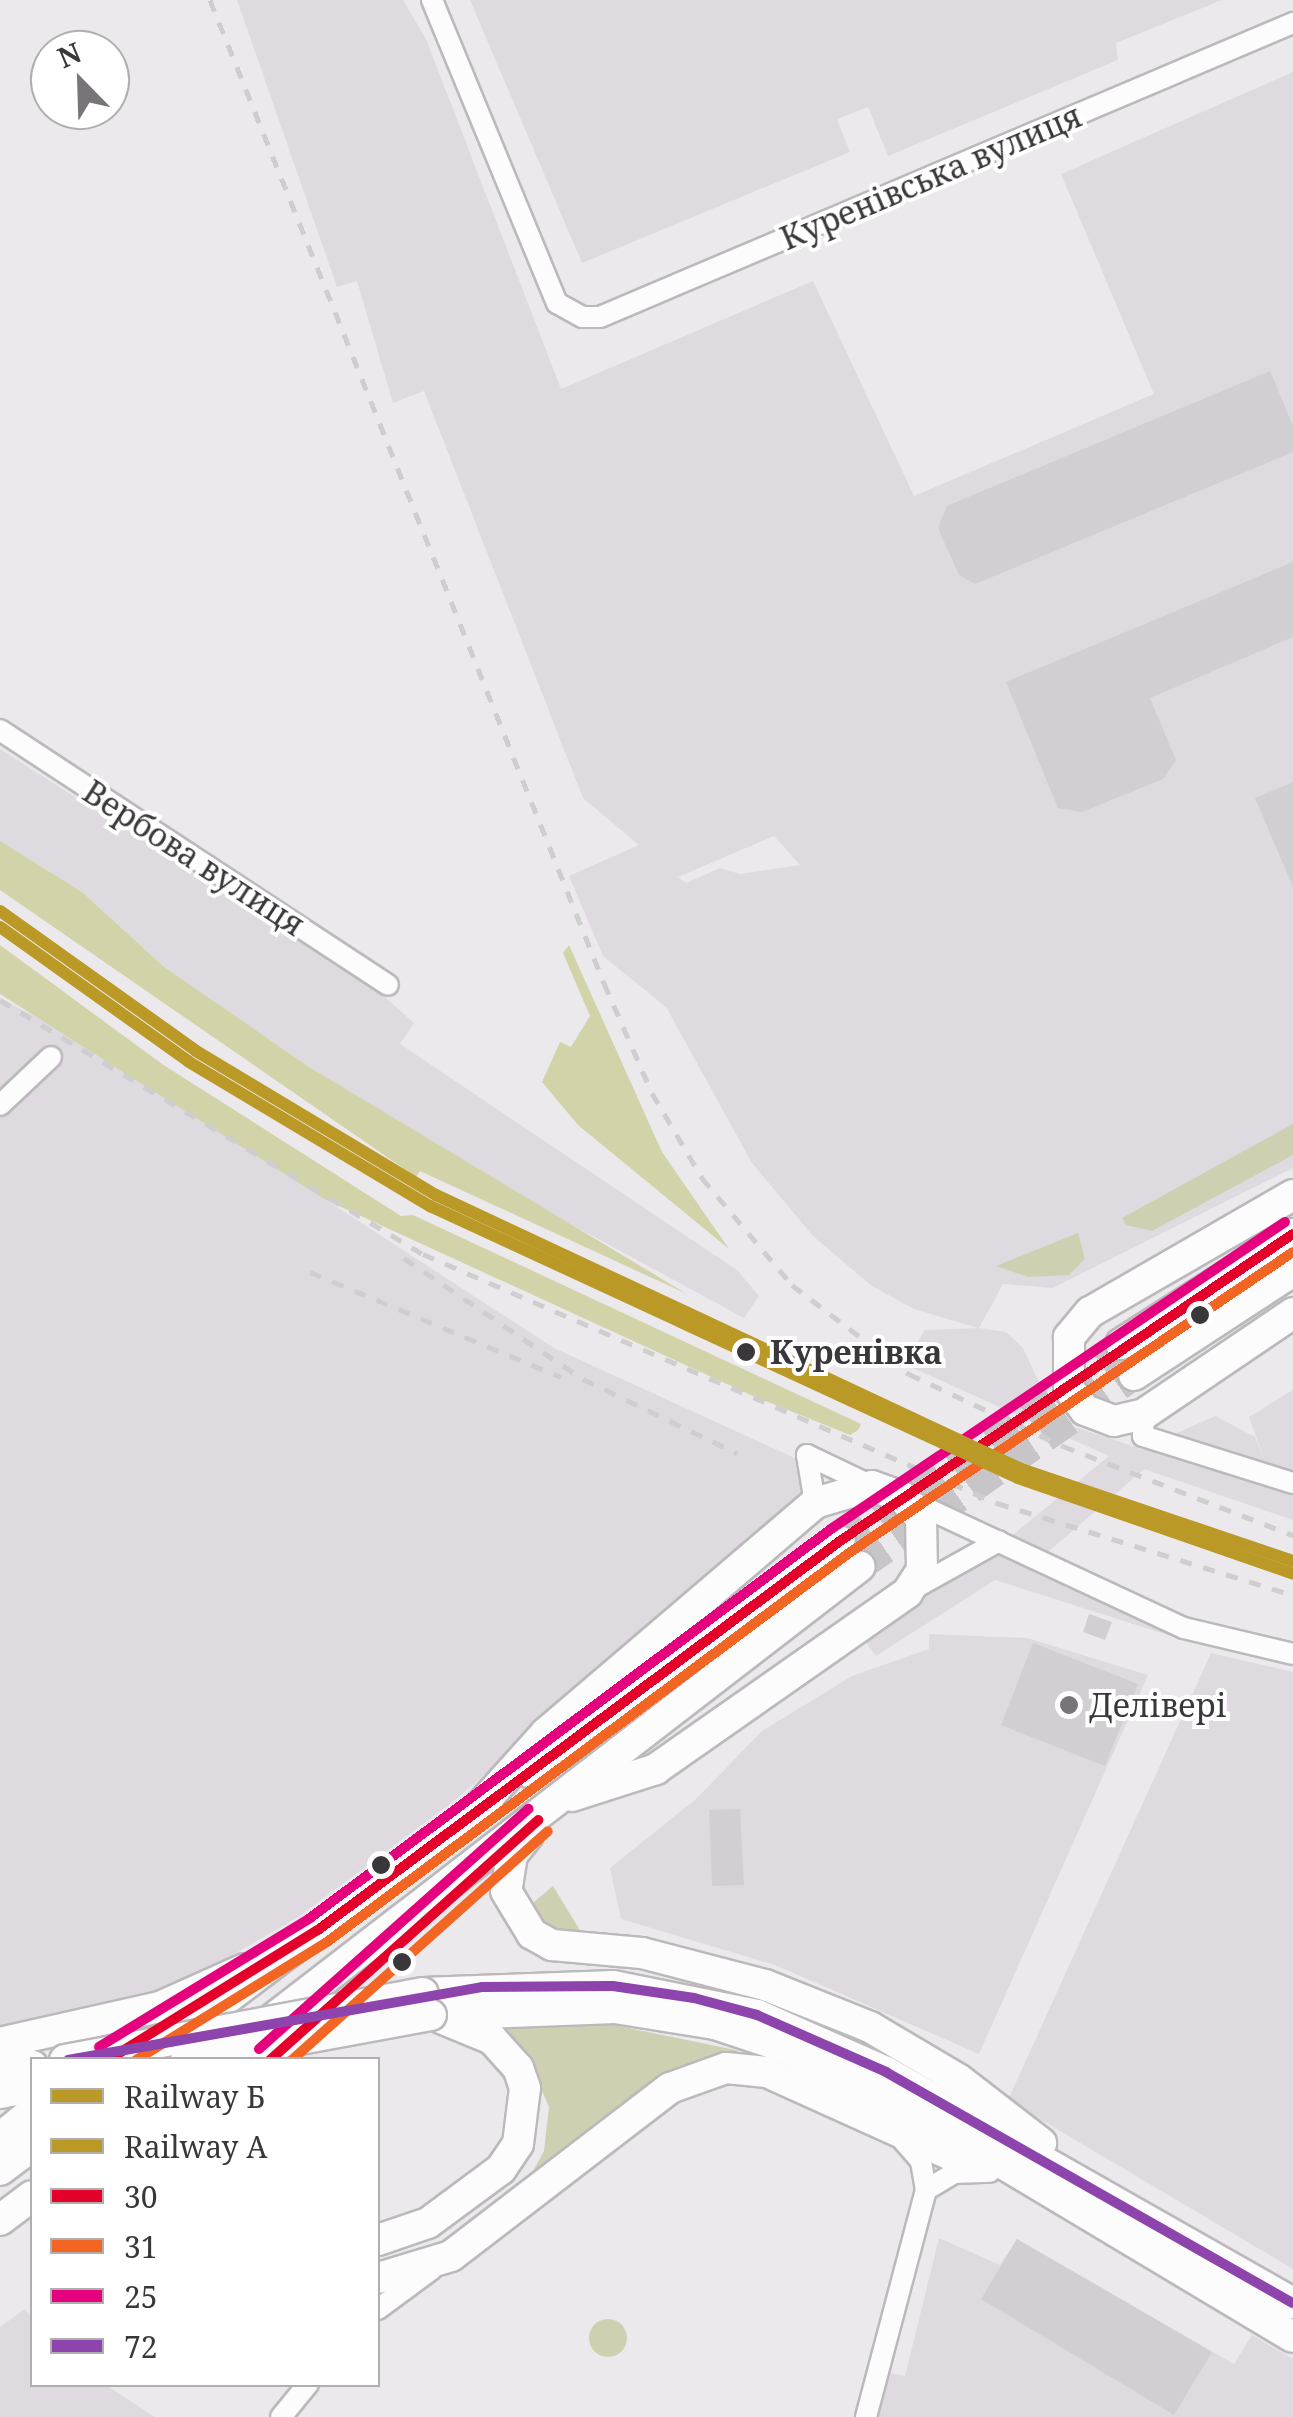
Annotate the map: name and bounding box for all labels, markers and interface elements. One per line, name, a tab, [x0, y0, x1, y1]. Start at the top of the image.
north arrow	[30, 30, 130, 130]
text: N	[51, 32, 87, 76]
street label: Куренівська вулиця	[775, 96, 1087, 258]
street label: Вербова вулиця	[76, 772, 312, 944]
unlabelled marker	[1190, 1305, 1210, 1325]
place label: Куренівка	[770, 1333, 942, 1371]
marker: Куренівка	[731, 1337, 761, 1367]
place label: Делівері	[1089, 1686, 1227, 1724]
marker: Делівері	[1058, 1694, 1080, 1716]
unlabelled marker	[371, 1855, 391, 1875]
unlabelled marker	[392, 1952, 412, 1972]
legend	[30, 2057, 380, 2387]
text: Railway Б	[124, 2076, 265, 2117]
text: Railway A	[124, 2126, 268, 2167]
text: 30	[124, 2176, 158, 2217]
text: 31	[124, 2226, 158, 2267]
text: 25	[124, 2276, 158, 2317]
text: 72	[124, 2326, 158, 2367]

